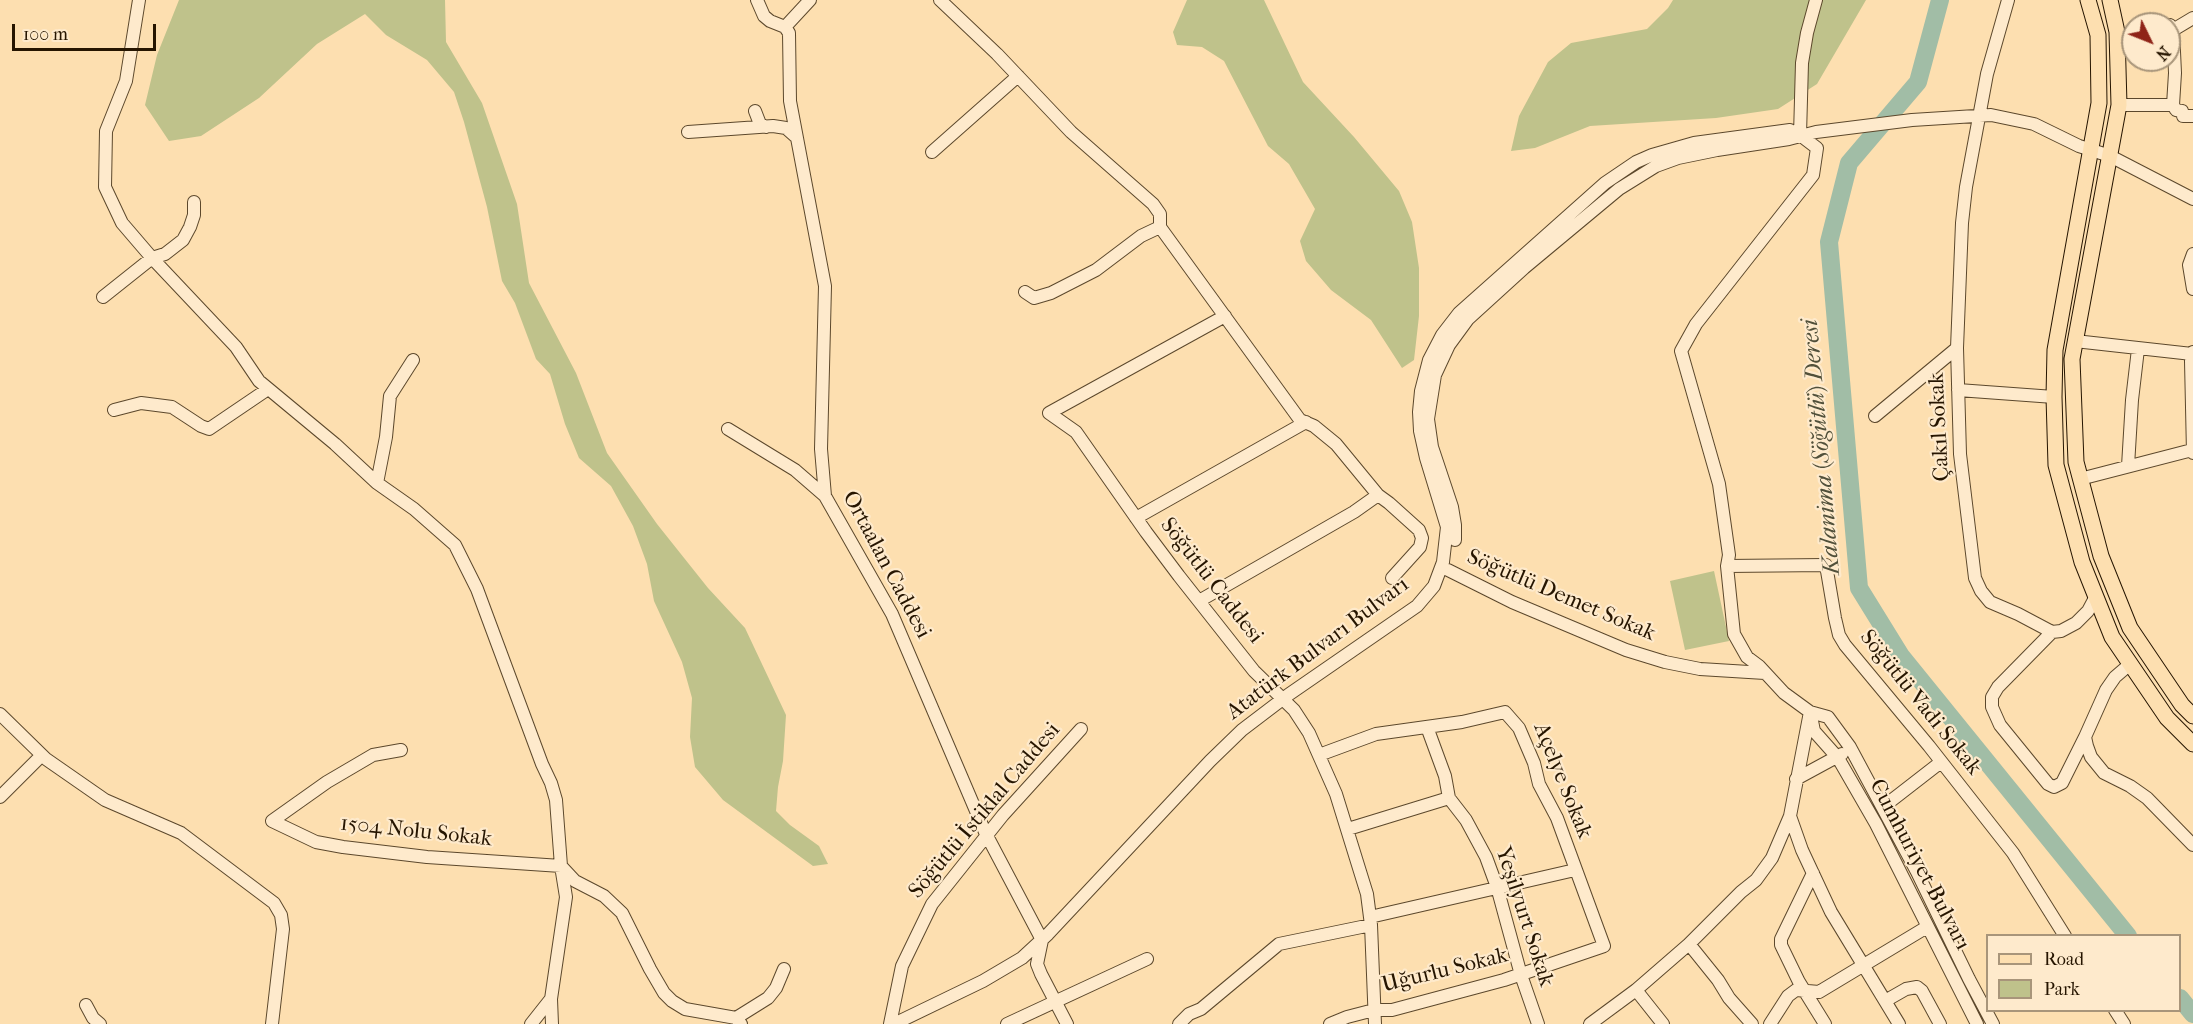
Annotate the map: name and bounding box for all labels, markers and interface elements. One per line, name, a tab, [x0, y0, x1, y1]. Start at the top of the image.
scale bar	[15, 12, 159, 50]
north arrow	[2121, 12, 2181, 72]
text: 100 m	[23, 24, 68, 45]
text: N	[2152, 42, 2174, 64]
water label: Kalanima (Söğütlü) Deresi	[1796, 318, 1848, 576]
street label: Çakıl Sokak	[1924, 372, 1956, 482]
street label: Ortaalan Caddesi	[836, 487, 936, 643]
street label: Söğütlü Caddesi	[1154, 513, 1268, 649]
street label: Söğütlü Demet Sokak	[1463, 544, 1659, 648]
street label: Atatürk Bulvarı Bulvarı	[1222, 572, 1414, 726]
street label: Söğütlü Vadi Sokak	[1853, 625, 1987, 781]
street label: Söğütlü İstiklal Caddesi	[904, 718, 1066, 904]
street label: Açelye Sokak	[1527, 719, 1597, 843]
street label: Cumhuriyet Bulvarı	[1863, 775, 1975, 955]
street label: 1504 Nolu Sokak	[339, 811, 493, 853]
street label: Yeşilyurt Sokak	[1489, 844, 1559, 990]
legend	[1986, 934, 2181, 1012]
street label: Uğurlu Sokak	[1379, 943, 1511, 999]
text: Road	[2044, 949, 2084, 970]
text: Park	[2044, 979, 2080, 1000]

